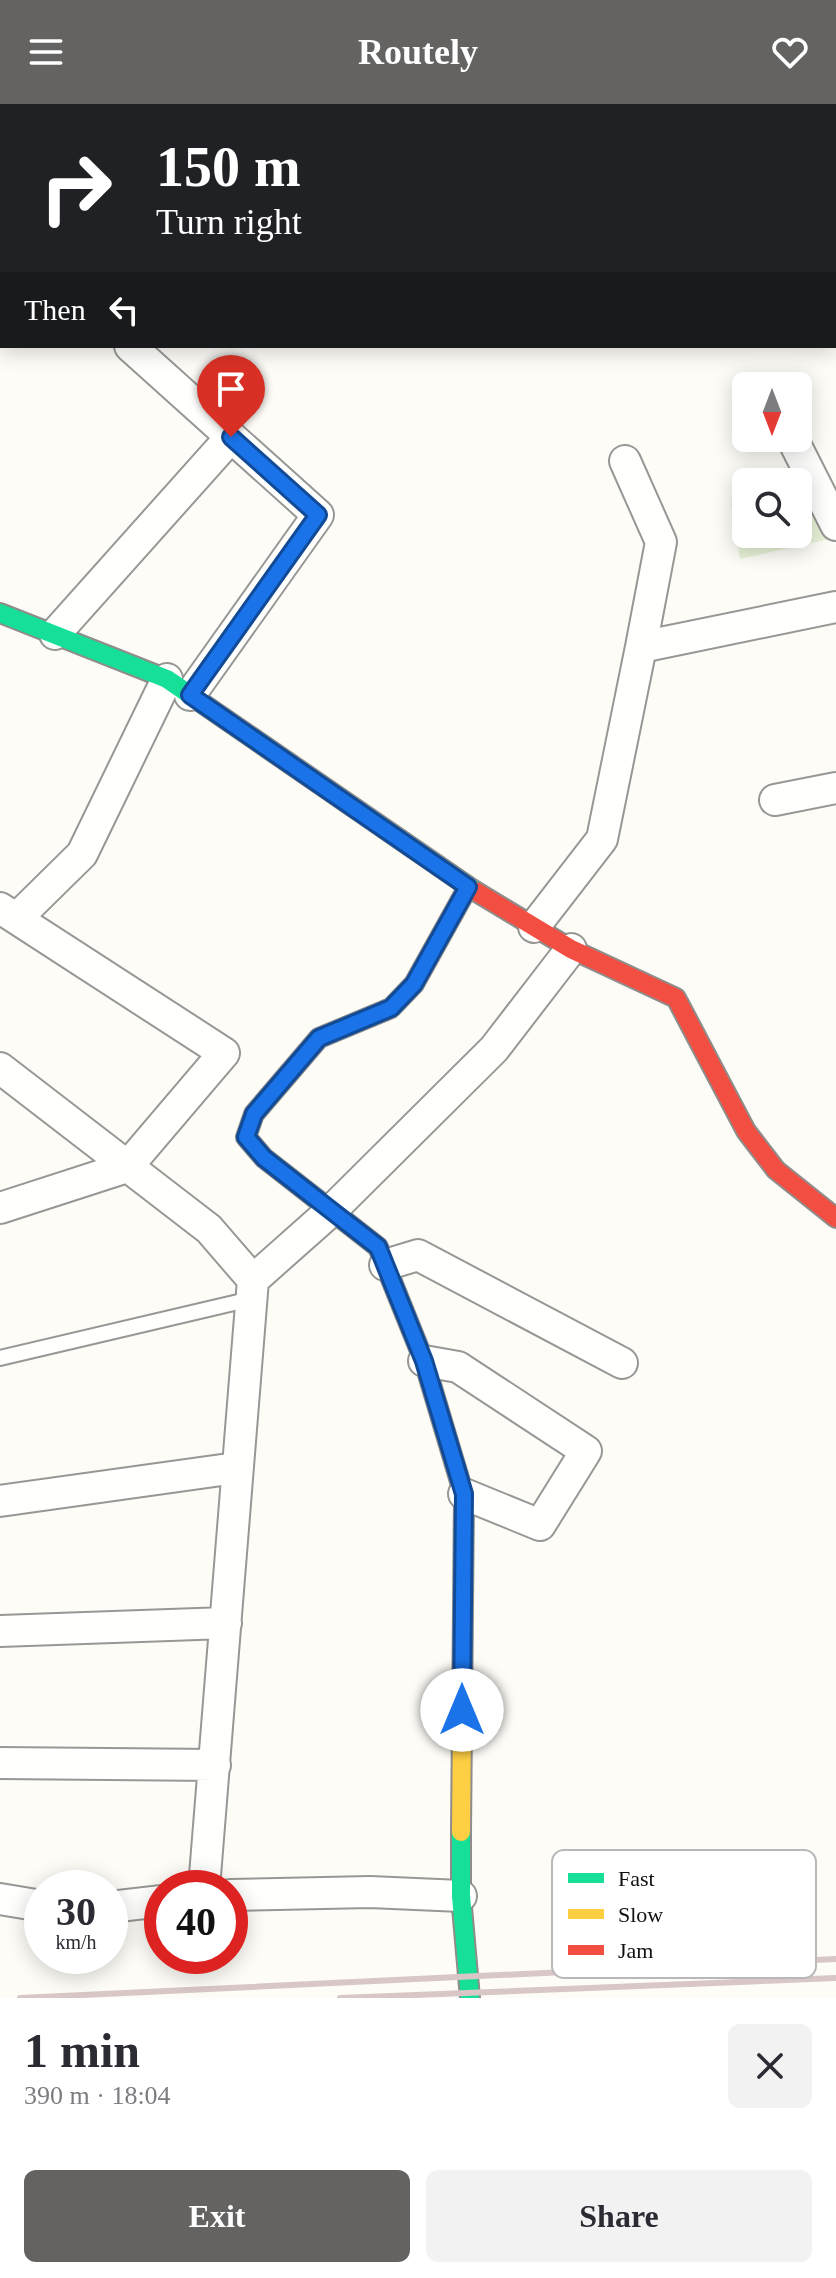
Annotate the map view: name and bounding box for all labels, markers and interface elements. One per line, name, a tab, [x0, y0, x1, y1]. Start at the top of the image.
icon: menu	[24, 30, 68, 74]
icon: heart	[768, 30, 812, 74]
text: Routely	[358, 32, 478, 72]
icon: right	[24, 136, 128, 240]
text: 150 m	[156, 136, 301, 198]
text: Turn right	[156, 202, 302, 242]
icon: left	[102, 288, 146, 332]
text: Then	[24, 293, 86, 326]
pin	[197, 355, 265, 437]
icon: arrive	[209, 367, 253, 411]
north arrow	[732, 372, 812, 452]
map controls	[732, 372, 812, 548]
button: search	[732, 468, 812, 548]
position arrow	[420, 1668, 504, 1752]
legend	[552, 1850, 816, 1978]
text: Fast	[618, 1866, 655, 1891]
speed limit sign: 40	[144, 1870, 248, 1974]
text: 30	[56, 1889, 96, 1934]
text: Slow	[618, 1902, 663, 1927]
text: km/h	[55, 1931, 97, 1953]
text: Jam	[618, 1938, 653, 1963]
text: 1 min	[24, 2024, 140, 2077]
button: close	[728, 2024, 812, 2108]
text: 390 m · 18:04	[24, 2081, 171, 2110]
button: Exit	[24, 2170, 410, 2262]
button: Share	[426, 2170, 812, 2262]

